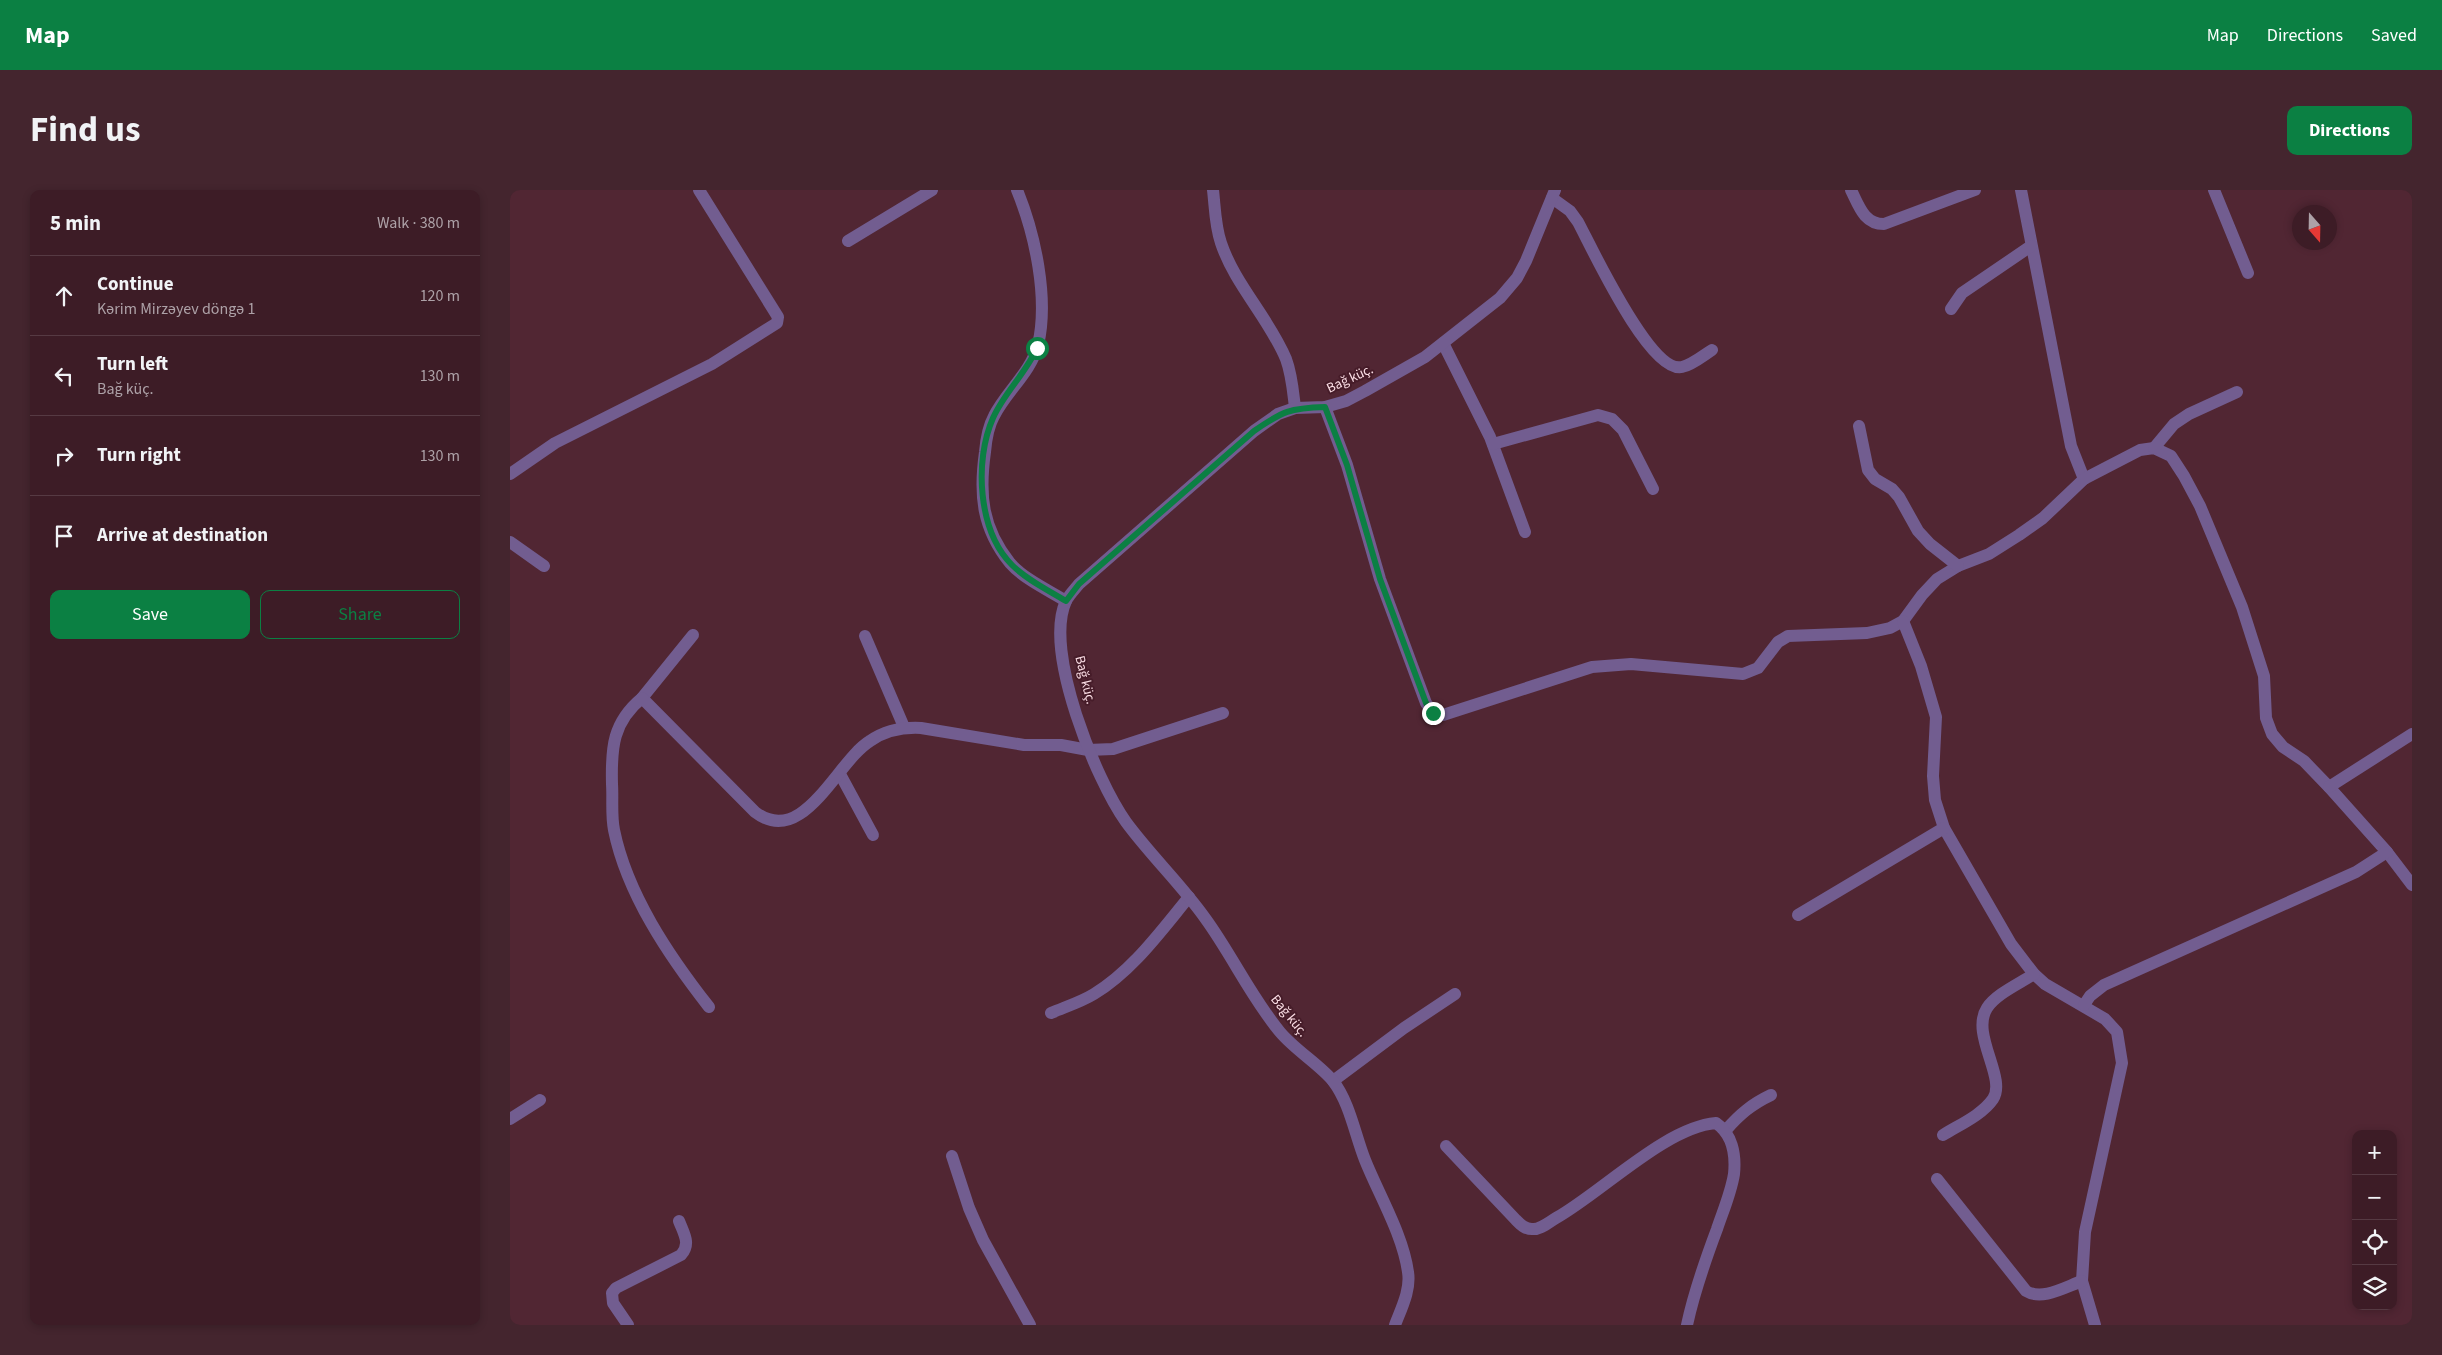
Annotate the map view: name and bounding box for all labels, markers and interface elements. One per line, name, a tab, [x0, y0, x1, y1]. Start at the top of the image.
text: Map	[25, 18, 70, 53]
text: Map	[2207, 23, 2239, 48]
text: Directions	[2267, 23, 2343, 48]
text: Saved	[2371, 23, 2417, 48]
text: Find us	[30, 105, 140, 155]
button: Directions	[2287, 106, 2412, 155]
north arrow	[2292, 205, 2337, 250]
text: 5 min	[50, 208, 101, 238]
text: Walk · 380 m	[377, 212, 460, 234]
text: Continue	[97, 271, 174, 298]
icon: ahead	[50, 282, 78, 310]
text: 120 m	[420, 285, 460, 307]
text: Kərim Mirzəyev döngə 1	[97, 298, 255, 320]
route start	[1026, 337, 1049, 360]
text: Turn left	[97, 351, 168, 378]
street label: Bağ küç.	[1323, 360, 1377, 398]
icon: left	[50, 362, 78, 390]
text: 130 m	[420, 365, 460, 387]
text: Bağ küç.	[97, 378, 153, 400]
icon: right	[50, 442, 78, 470]
text: Turn right	[97, 442, 181, 469]
text: 130 m	[420, 445, 460, 467]
icon: arrive	[50, 522, 78, 550]
text: Arrive at destination	[97, 522, 268, 549]
button: Save	[50, 590, 250, 639]
button: Share	[260, 590, 460, 639]
street label: Bağ küç.	[1069, 654, 1101, 706]
route end	[1422, 702, 1445, 725]
street label: Bağ küç.	[1266, 991, 1312, 1041]
map controls	[2352, 1130, 2397, 1310]
button: +	[2352, 1130, 2397, 1175]
button: −	[2352, 1175, 2397, 1220]
button: locate	[2352, 1220, 2397, 1265]
button: layers	[2352, 1265, 2397, 1310]

